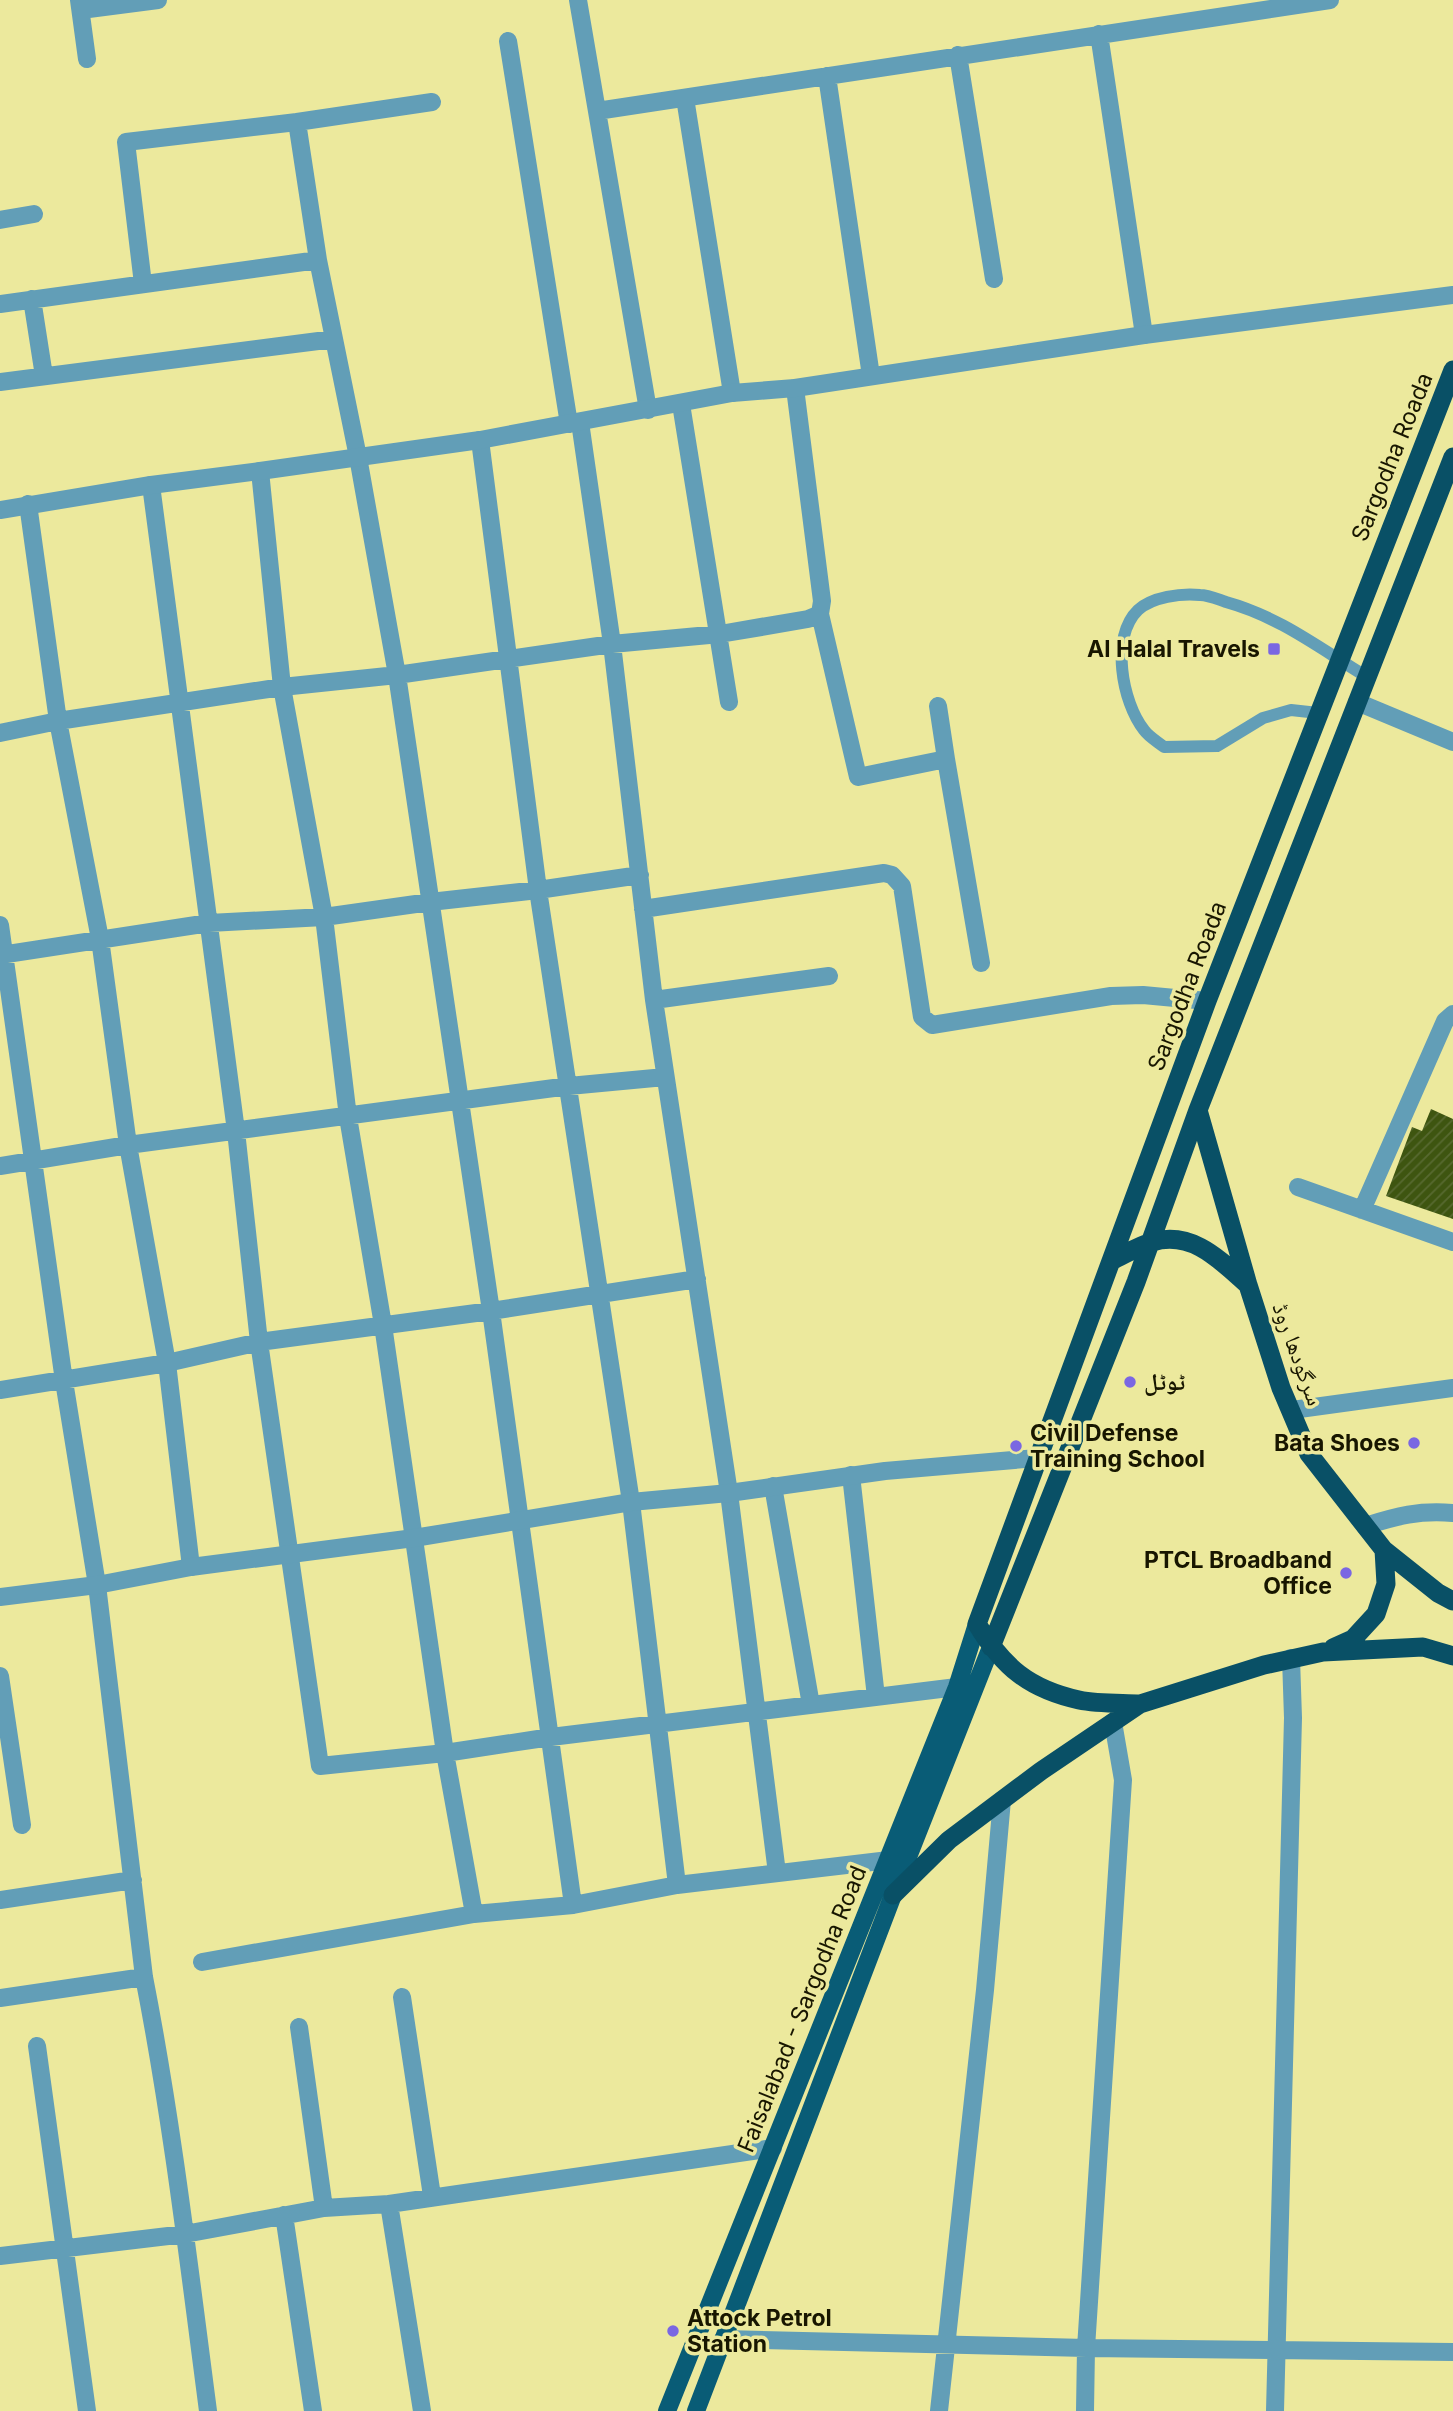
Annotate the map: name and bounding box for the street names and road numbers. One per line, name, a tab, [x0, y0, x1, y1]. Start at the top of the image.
street label: Sargodha Roada	[1345, 369, 1439, 545]
street label: Sargodha Roada	[1142, 897, 1232, 1075]
street label: سرگودھا روڈ	[1266, 1299, 1330, 1409]
street label: Faisalabad - Sargodha Road	[732, 1862, 872, 2156]

